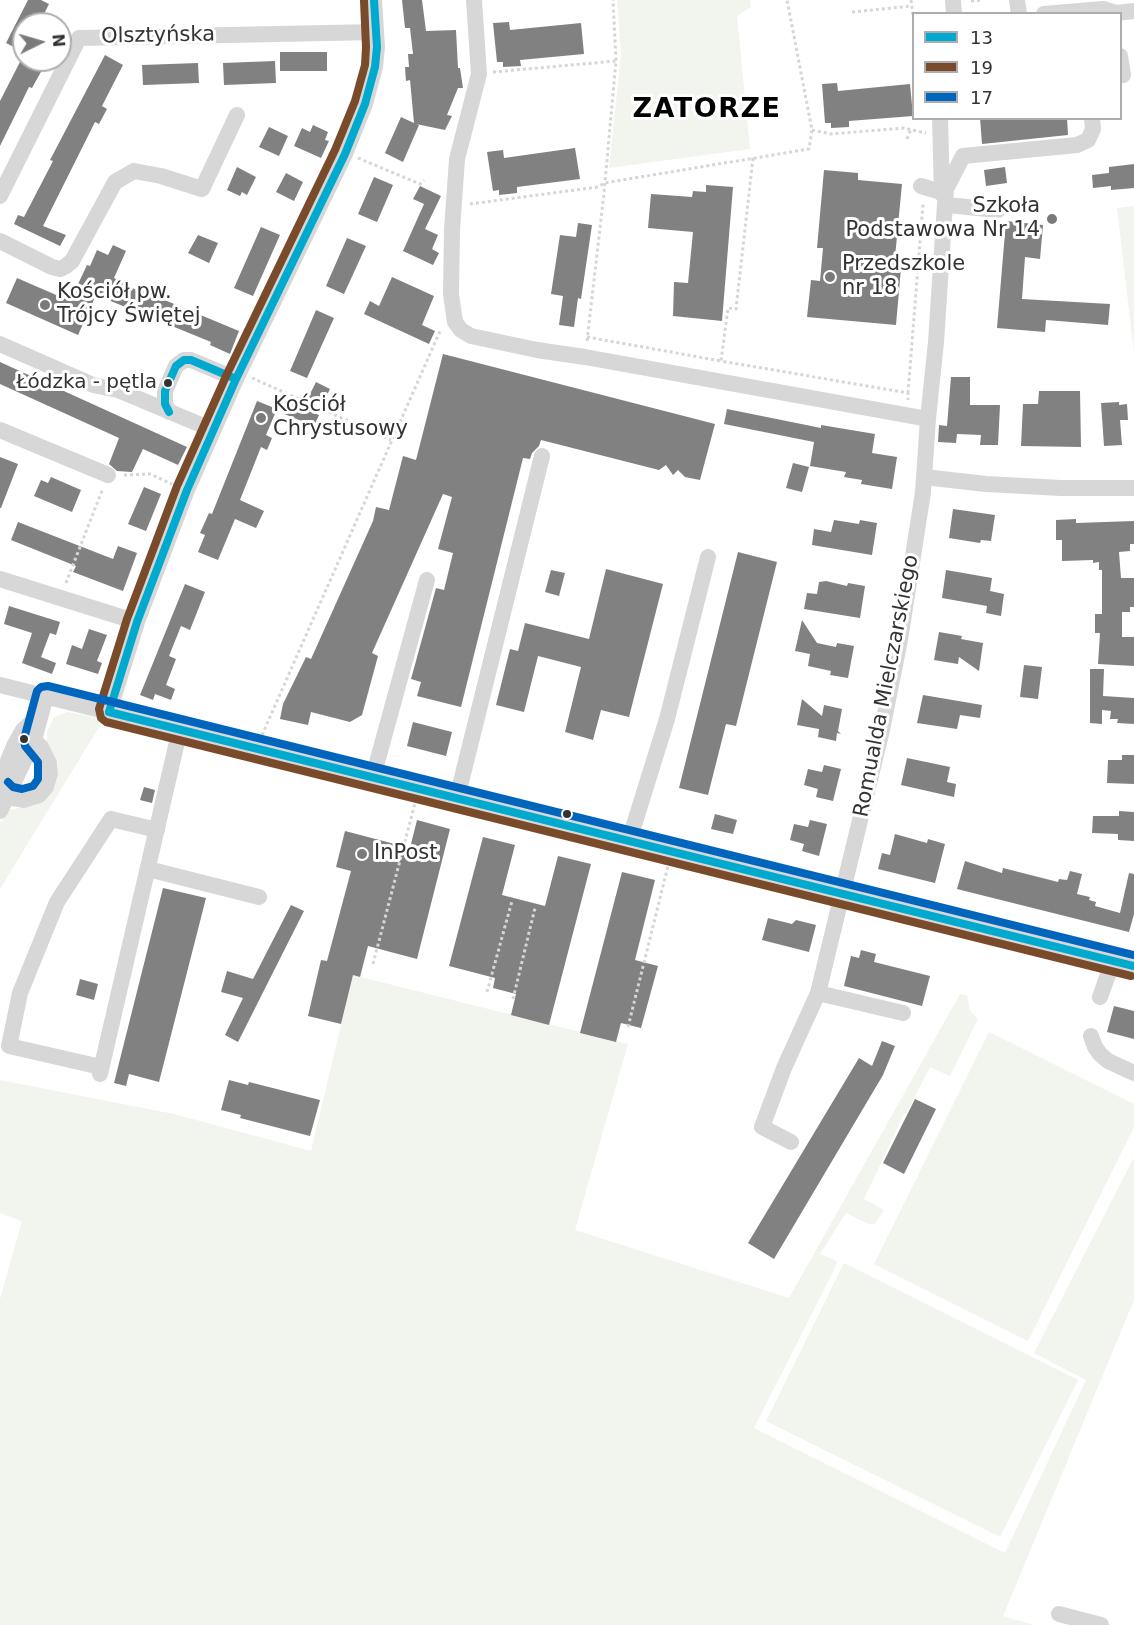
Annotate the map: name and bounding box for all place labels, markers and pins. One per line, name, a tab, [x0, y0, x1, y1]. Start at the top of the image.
place label: Szkoła Podstawowa Nr 14	[845, 194, 1040, 244]
marker: Szkoła Podstawowa Nr 14	[1045, 212, 1059, 226]
place label: Przedszkole nr 18	[842, 252, 965, 302]
marker: Przedszkole nr 18	[823, 270, 837, 284]
place label: Kościół pw. Trójcy Świętej	[57, 280, 200, 330]
marker: Kościół pw. Trójcy Świętej	[38, 298, 52, 312]
place label: Łódzka - pętla	[16, 371, 157, 395]
marker: Łódzka - pętla	[162, 377, 174, 389]
place label: Kościół Chrystusowy	[273, 393, 408, 443]
marker: Kościół Chrystusowy	[254, 411, 268, 425]
unlabelled marker	[18, 733, 30, 745]
unlabelled marker	[561, 808, 573, 820]
place label: InPost	[374, 841, 437, 867]
marker: InPost	[355, 847, 369, 861]

